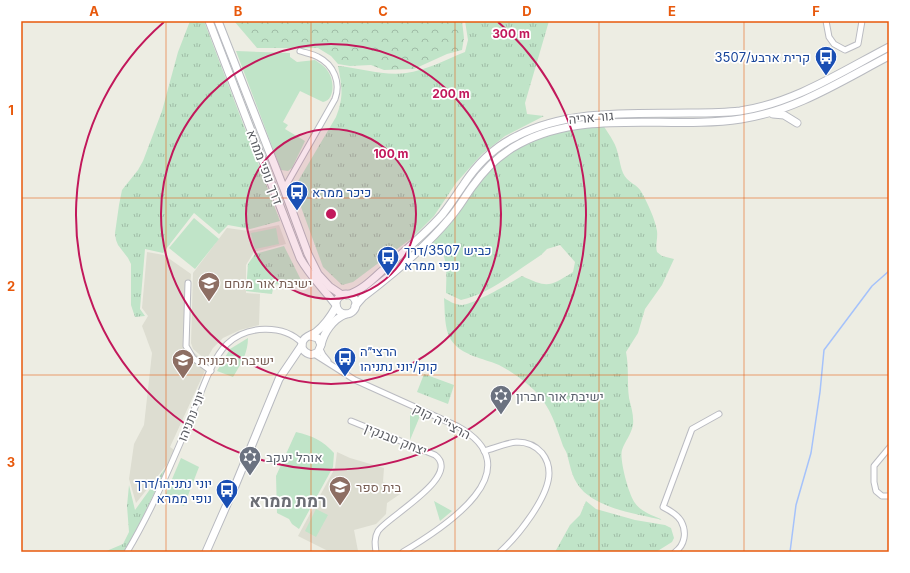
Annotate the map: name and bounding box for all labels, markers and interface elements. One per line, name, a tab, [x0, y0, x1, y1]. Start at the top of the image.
text: A	[89, 3, 99, 19]
text: B	[234, 3, 243, 19]
text: C	[378, 3, 388, 19]
text: D	[522, 3, 532, 19]
text: E	[668, 3, 676, 19]
text: F	[812, 3, 820, 19]
text: 300 m	[492, 26, 530, 41]
bus stop icon: קרית ארבע/3507	[813, 44, 839, 77]
place label: קרית ארבע/3507	[715, 49, 810, 65]
text: 200 m	[432, 86, 470, 101]
text: 1	[8, 102, 14, 118]
street label: גור אריה	[568, 107, 614, 127]
street label: דרך נופי ממרא	[243, 127, 287, 207]
text: 100 m	[373, 146, 409, 161]
bus stop icon: כיכר ממרא	[284, 179, 310, 212]
place label: כיכר ממרא	[312, 184, 371, 200]
centre of rings	[324, 207, 338, 221]
place label: כביש 3507/דרך נופי ממרא	[404, 242, 492, 273]
bus stop icon: כביש 3507/דרך נופי ממרא	[375, 244, 401, 277]
school or university icon: ישיבת אור מנחם	[196, 270, 222, 303]
place label: ישיבת אור מנחם	[224, 275, 312, 291]
text: 2	[7, 278, 15, 294]
place label: הרצי״ה קוק/יוני נתניהו	[360, 343, 438, 374]
bus stop icon: הרצי״ה קוק/יוני נתניהו	[332, 345, 358, 378]
school or university icon: ישיבה תיכונית	[170, 347, 196, 380]
place label: ישיבה תיכונית	[198, 352, 274, 368]
synagogue icon: ישיבת אור חברון	[488, 383, 514, 416]
street label: יוני נתניהו	[174, 388, 208, 444]
place label: ישיבת אור חברון	[516, 388, 604, 404]
street label: הרצי"ה קוק	[411, 400, 473, 442]
street label: יצחק טבנקין	[362, 419, 430, 459]
synagogue icon: אוהל יעקב	[237, 444, 263, 477]
place label: אוהל יעקב	[266, 449, 323, 465]
text: 3	[7, 454, 15, 470]
school or university icon: בית ספר	[327, 474, 353, 507]
place label: יוני נתניהו/דרך נופי ממרא	[135, 475, 212, 506]
bus stop icon: יוני נתניהו/דרך נופי ממרא	[214, 477, 240, 510]
place label: בית ספר	[356, 479, 402, 495]
district label: רמת ממרא	[249, 491, 327, 511]

